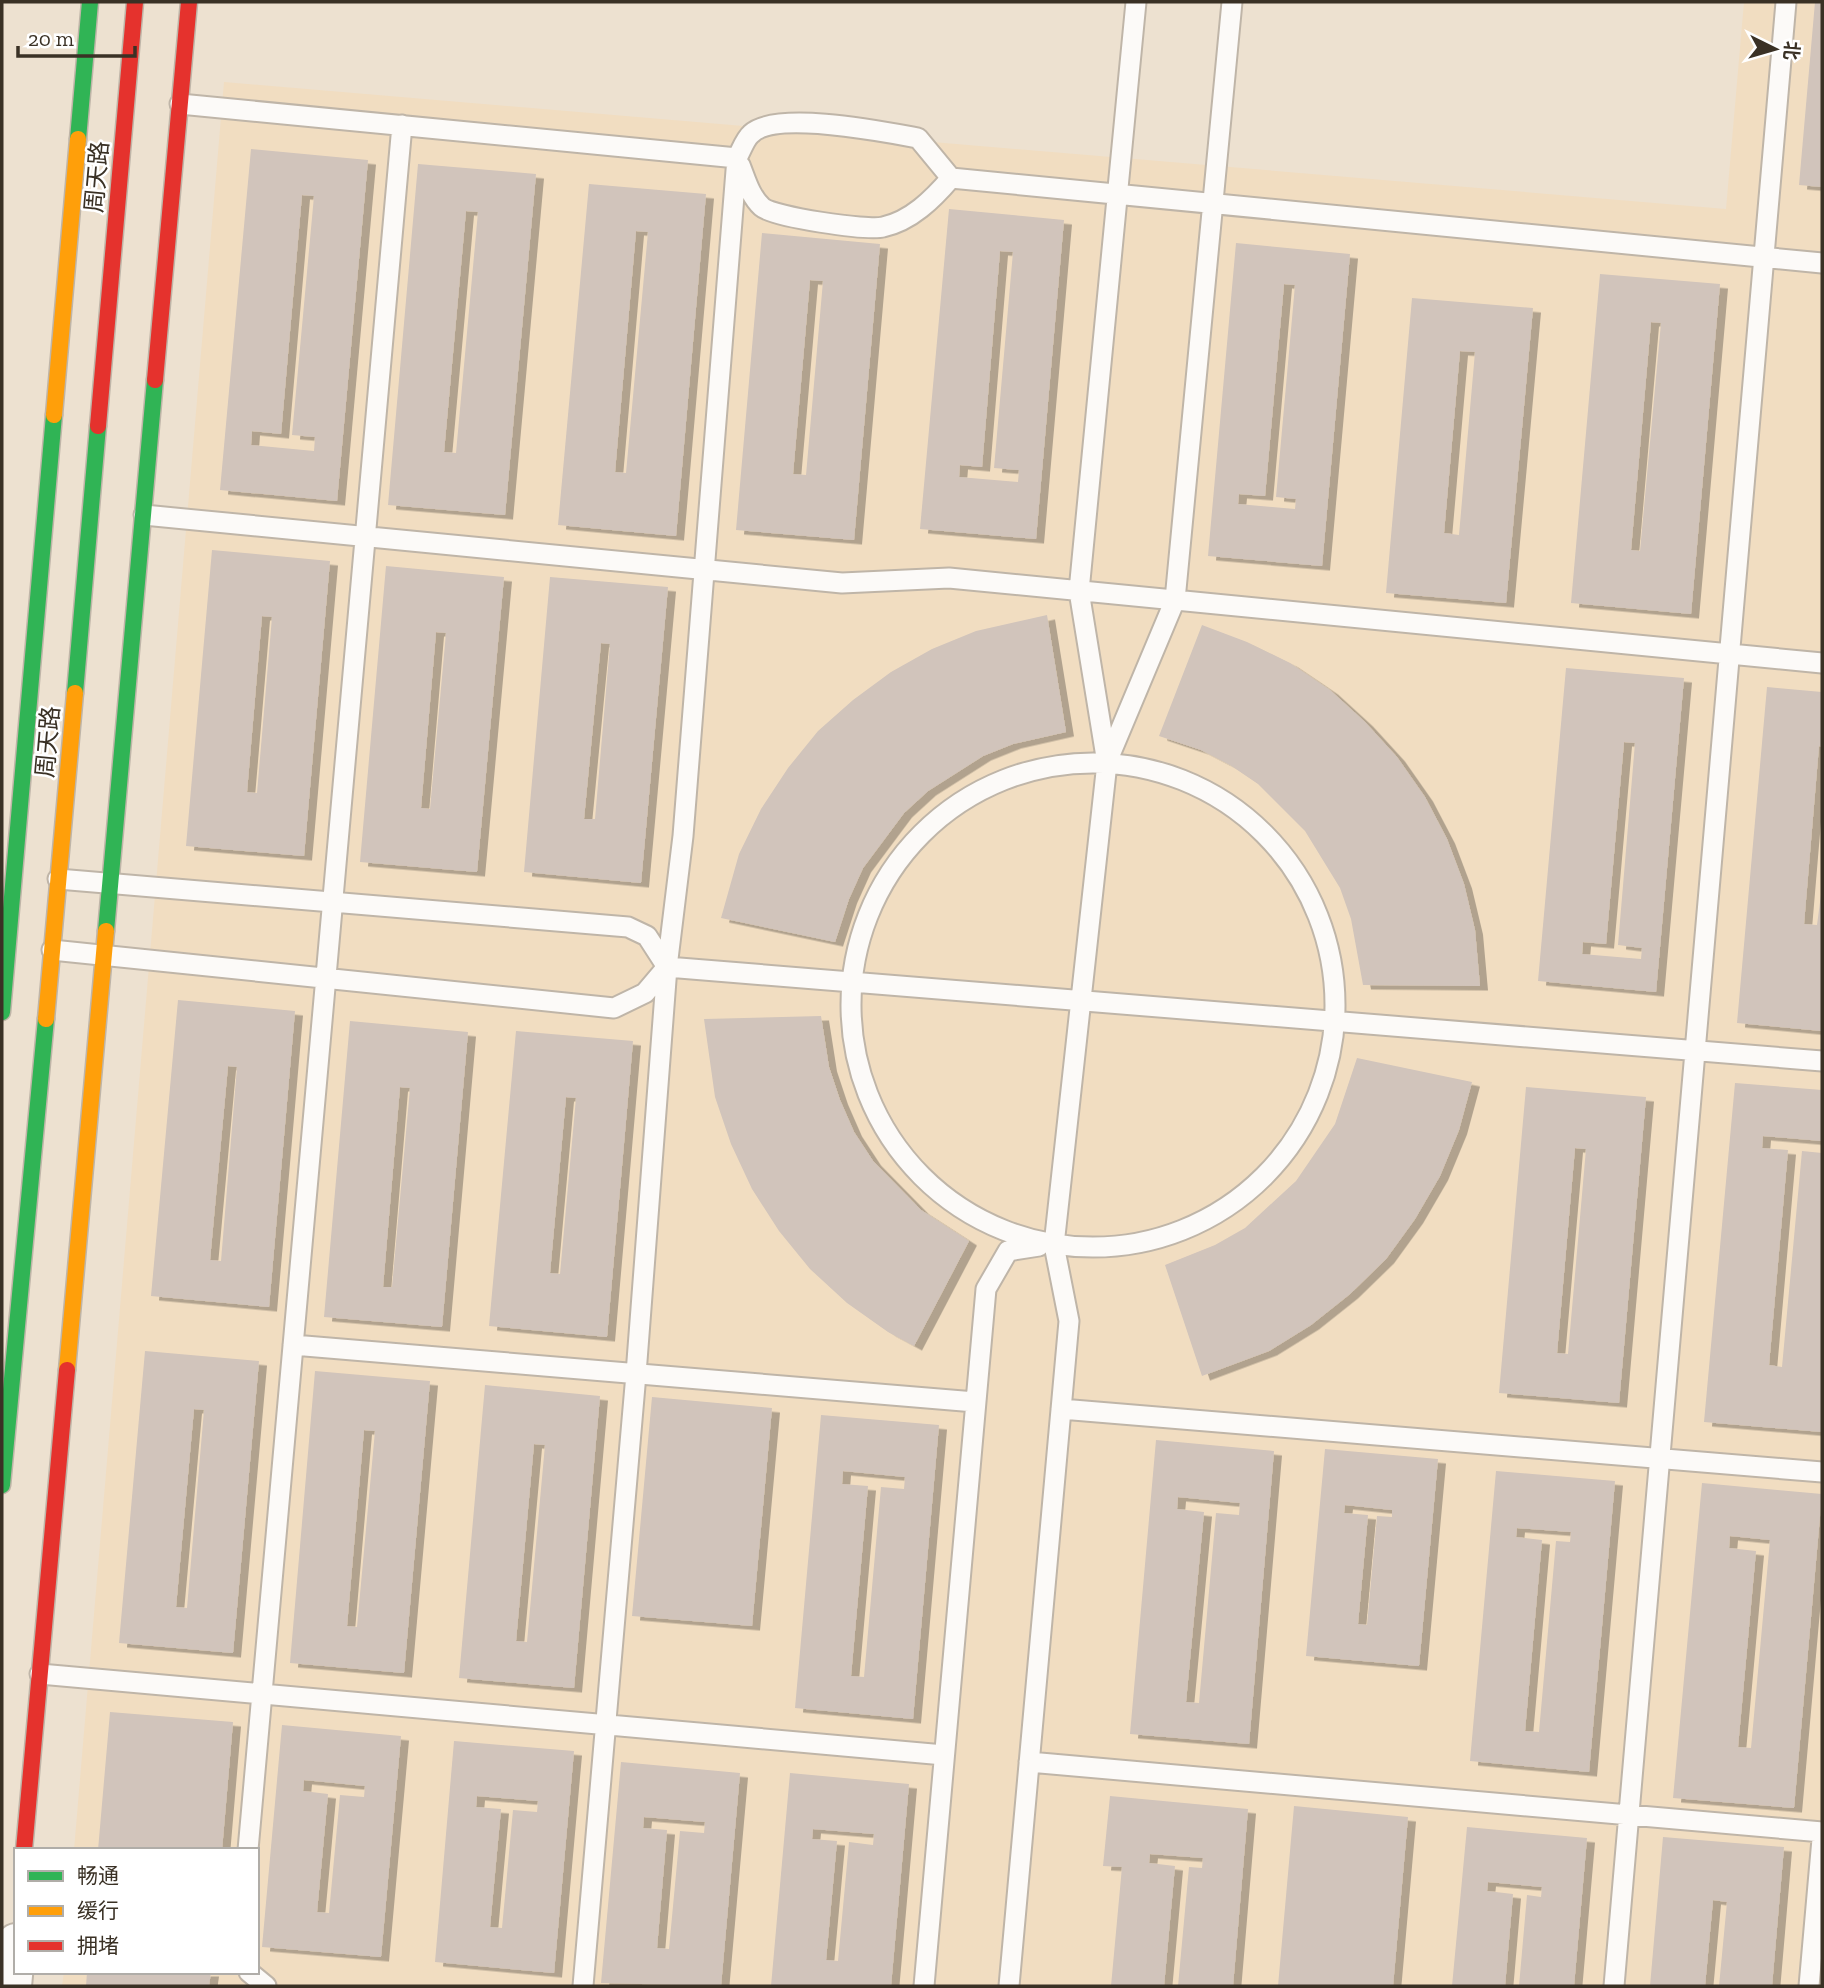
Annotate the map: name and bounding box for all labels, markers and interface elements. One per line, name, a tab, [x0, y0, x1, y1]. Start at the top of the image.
scale bar	[18, 14, 135, 58]
north arrow	[1740, 14, 1810, 84]
text: 20 m	[28, 26, 74, 51]
text: 北	[1779, 40, 1804, 61]
street label: 周天路	[79, 140, 114, 214]
street label: 周天路	[30, 705, 65, 779]
legend	[14, 1848, 259, 1974]
text: 畅通	[77, 1863, 119, 1888]
text: 缓行	[77, 1898, 119, 1923]
text: 拥堵	[77, 1933, 119, 1958]

